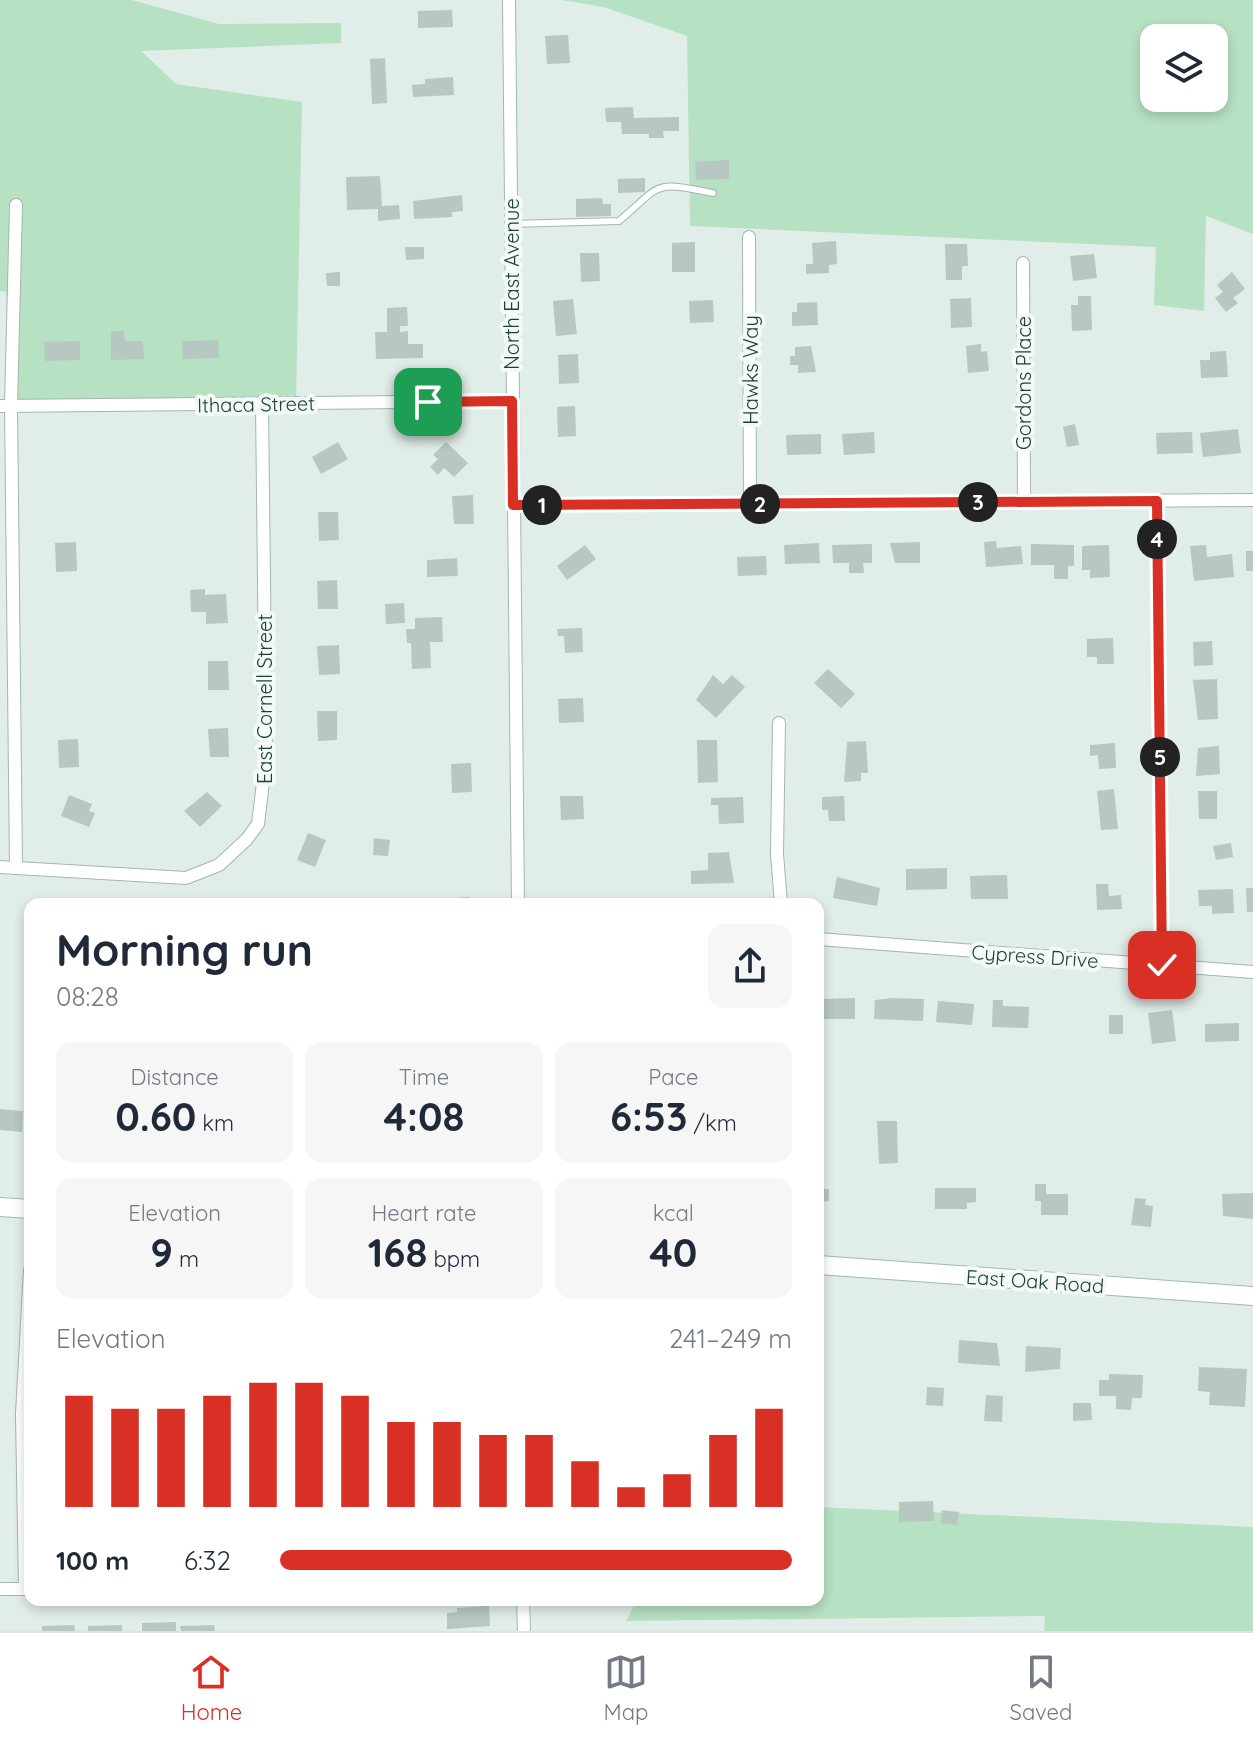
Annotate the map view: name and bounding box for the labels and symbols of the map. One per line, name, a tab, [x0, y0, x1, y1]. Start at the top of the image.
street label: North East Avenue	[499, 198, 524, 370]
street label: Hawks Way	[738, 315, 763, 425]
street label: Gordons Place	[1011, 316, 1036, 450]
pin	[394, 368, 462, 436]
street label: Ithaca Street	[197, 390, 315, 418]
pin: 3	[958, 482, 998, 522]
pin: 2	[740, 484, 780, 524]
pin: 1	[522, 485, 562, 525]
pin: 4	[1137, 519, 1177, 559]
street label: East Cornell Street	[252, 614, 277, 784]
pin: 5	[1140, 737, 1180, 777]
pin	[1128, 931, 1196, 999]
street label: Cypress Drive	[971, 939, 1099, 973]
street label: East Oak Road	[965, 1264, 1105, 1298]

